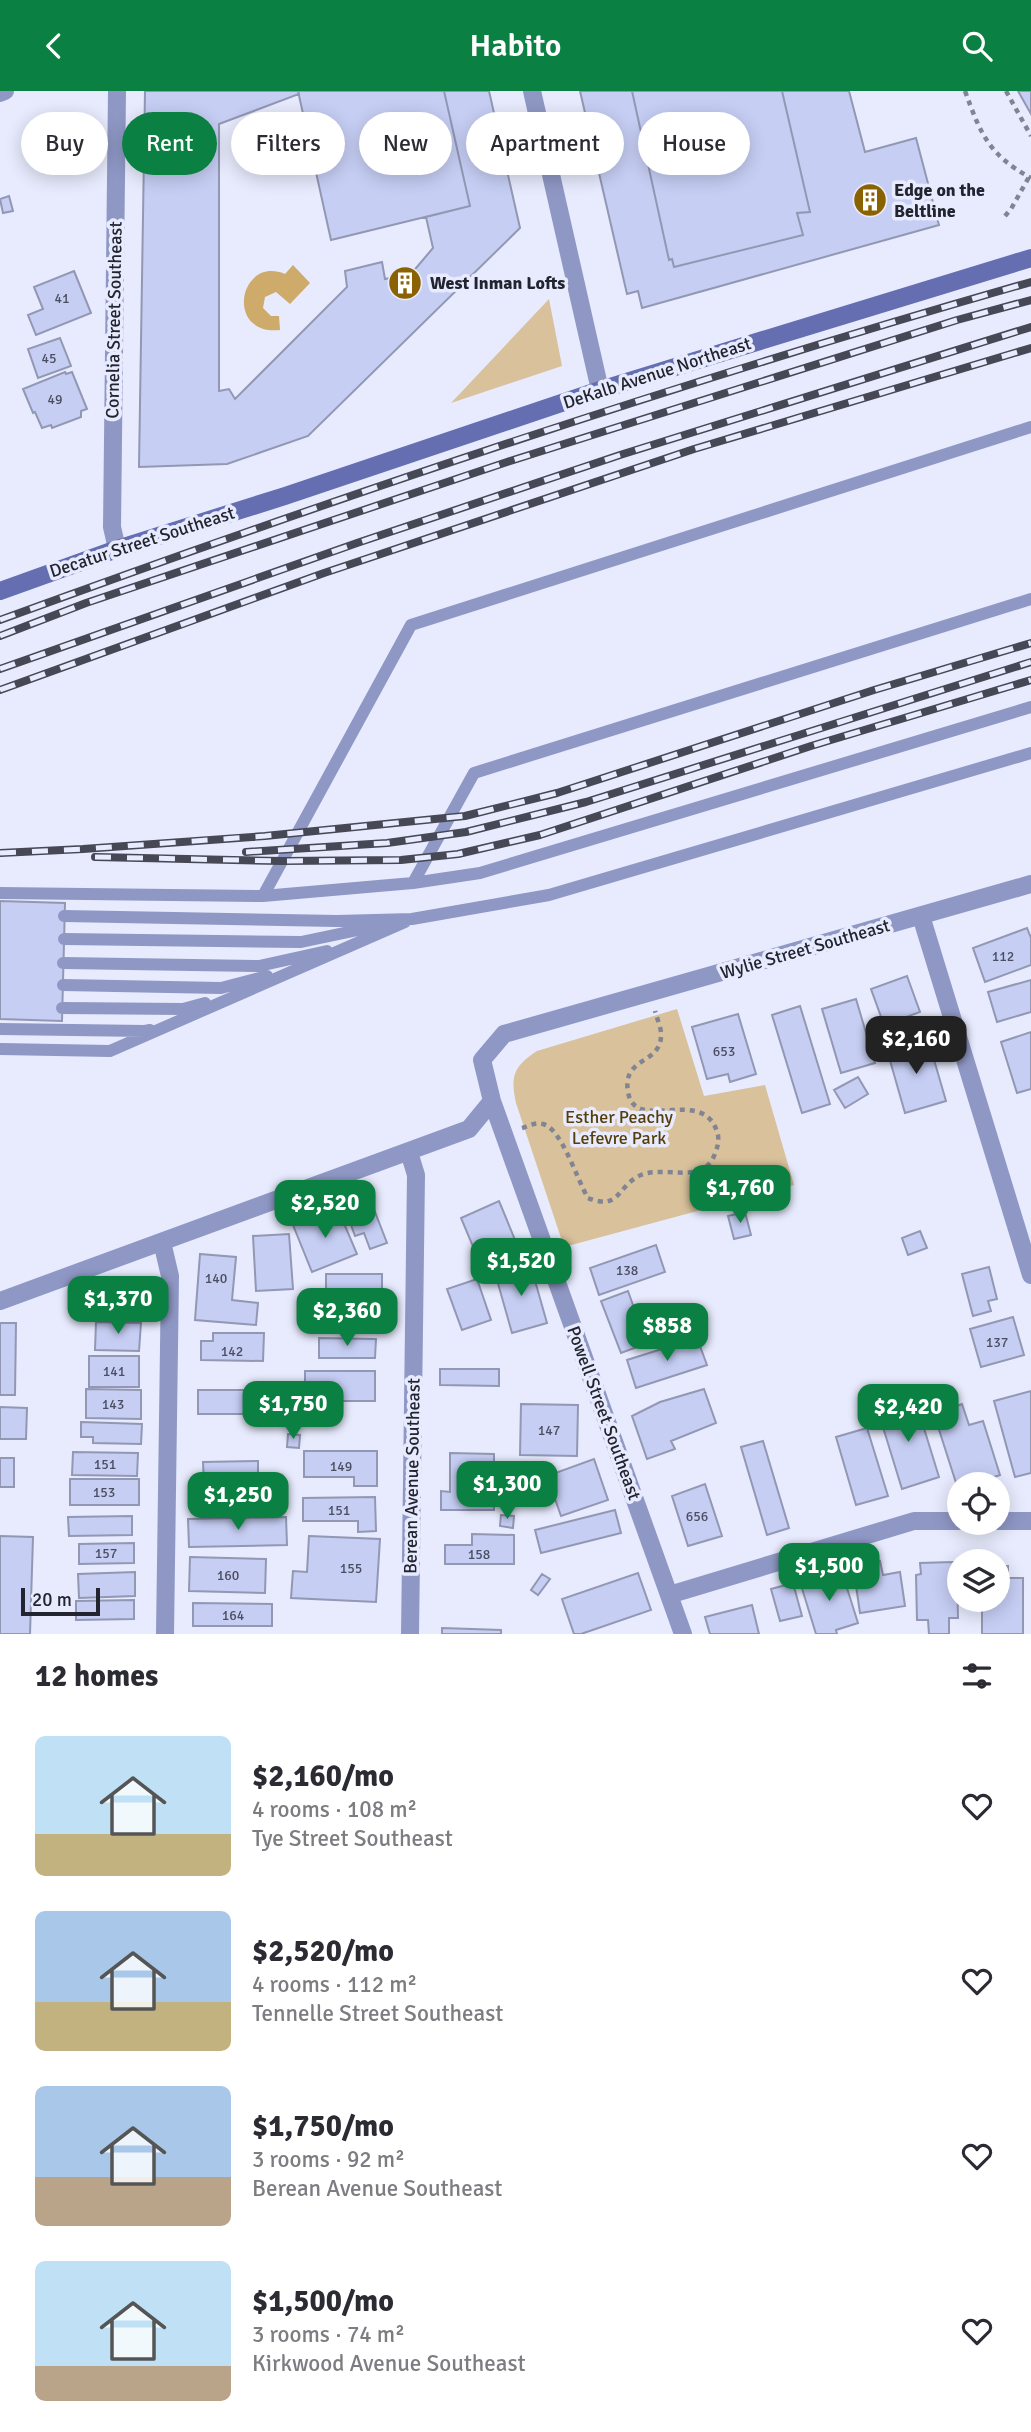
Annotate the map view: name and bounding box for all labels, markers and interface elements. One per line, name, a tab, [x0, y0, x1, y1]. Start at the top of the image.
text: Habito	[469, 26, 562, 65]
icon: back	[35, 27, 73, 65]
icon: search	[958, 27, 996, 65]
chip: Buy	[21, 112, 108, 175]
chip: Rent	[122, 112, 217, 175]
chip: Filters	[231, 112, 345, 175]
chip: New	[359, 112, 452, 175]
chip: Apartment	[466, 112, 624, 175]
chip: House	[638, 112, 750, 175]
place label: Edge on the Beltline	[894, 179, 985, 222]
building icon: Edge on the Beltline	[851, 181, 889, 219]
street label: Cornelia Street Southeast	[101, 221, 127, 419]
building icon: West Inman Lofts	[386, 264, 424, 302]
place label: West Inman Lofts	[430, 272, 565, 294]
house number: 41	[54, 290, 70, 307]
street label: DeKalb Avenue Northeast	[560, 332, 754, 414]
house number: 45	[41, 350, 57, 367]
house number: 49	[47, 391, 63, 408]
street label: Decatur Street Southeast	[47, 502, 237, 582]
street label: Wylie Street Southeast	[718, 914, 892, 984]
house number: 112	[992, 948, 1014, 965]
pin: $2,160	[859, 1017, 973, 1076]
text: $2,160	[882, 1024, 950, 1053]
house number: 653	[713, 1043, 735, 1060]
park label: Esther Peachy Lefevre Park	[565, 1106, 674, 1149]
pin: $1,760	[683, 1165, 797, 1225]
text: $1,760	[706, 1173, 774, 1202]
pin: $2,520	[268, 1181, 382, 1240]
text: $2,520	[291, 1188, 359, 1217]
pin: $1,520	[464, 1239, 578, 1298]
text: $1,520	[487, 1246, 555, 1275]
house number: 138	[616, 1262, 638, 1279]
house number: 140	[205, 1270, 227, 1287]
pin: $1,370	[61, 1277, 175, 1336]
text: $1,370	[84, 1284, 152, 1313]
pin: $2,360	[290, 1289, 404, 1348]
text: $2,360	[313, 1296, 381, 1325]
pin: $858	[626, 1303, 708, 1363]
text: $858	[642, 1311, 692, 1340]
street label: Powell Street Southeast	[562, 1323, 646, 1503]
house number: 137	[986, 1334, 1008, 1351]
house number: 142	[221, 1343, 243, 1360]
house number: 141	[103, 1363, 125, 1380]
street label: Berean Avenue Southeast	[399, 1378, 425, 1574]
pin: $1,750	[236, 1381, 350, 1441]
pin: $2,420	[851, 1385, 965, 1444]
text: $1,750	[259, 1389, 327, 1418]
text: $2,420	[874, 1392, 942, 1421]
house number: 143	[102, 1396, 124, 1413]
house number: 147	[538, 1422, 560, 1439]
house number: 151	[94, 1456, 116, 1473]
house number: 149	[330, 1458, 352, 1475]
pin: $1,300	[450, 1461, 564, 1521]
text: $1,300	[473, 1469, 541, 1498]
map controls	[947, 1472, 1010, 1612]
button: locate	[947, 1472, 1010, 1535]
pin: $1,250	[181, 1473, 295, 1532]
text: $1,250	[204, 1480, 272, 1509]
house number: 153	[93, 1484, 115, 1501]
house number: 151	[328, 1502, 350, 1519]
house number: 656	[686, 1508, 708, 1525]
pin: $1,500	[772, 1543, 886, 1603]
house number: 157	[95, 1545, 117, 1562]
house number: 158	[468, 1546, 490, 1563]
button: layers	[947, 1549, 1010, 1612]
text: $1,500	[795, 1551, 863, 1580]
house number: 155	[340, 1560, 362, 1577]
house number: 160	[217, 1567, 239, 1584]
scale bar	[21, 1585, 100, 1617]
text: 20 m	[32, 1588, 72, 1612]
house number: 164	[222, 1607, 245, 1624]
icon: filters	[958, 1657, 996, 1695]
text: 12 homes	[35, 1658, 158, 1695]
text: $2,160/mo	[252, 1758, 394, 1795]
icon: home	[91, 1764, 175, 1848]
icon: heart	[958, 1787, 996, 1825]
text: 4 rooms · 108 m²	[252, 1795, 417, 1824]
text: Tye Street Southeast	[252, 1824, 453, 1853]
text: $2,520/mo	[252, 1933, 394, 1970]
icon: home	[91, 1939, 175, 2023]
icon: heart	[958, 1962, 996, 2000]
text: 4 rooms · 112 m²	[252, 1970, 417, 1999]
text: Tennelle Street Southeast	[252, 1999, 503, 2028]
text: $1,750/mo	[252, 2108, 394, 2145]
icon: home	[91, 2114, 175, 2198]
icon: heart	[958, 2137, 996, 2175]
text: 3 rooms · 92 m²	[252, 2145, 405, 2174]
text: Berean Avenue Southeast	[252, 2174, 502, 2203]
text: $1,500/mo	[252, 2283, 394, 2320]
icon: home	[91, 2289, 175, 2373]
icon: heart	[958, 2312, 996, 2350]
text: 3 rooms · 74 m²	[252, 2320, 405, 2349]
text: Kirkwood Avenue Southeast	[252, 2349, 526, 2378]

